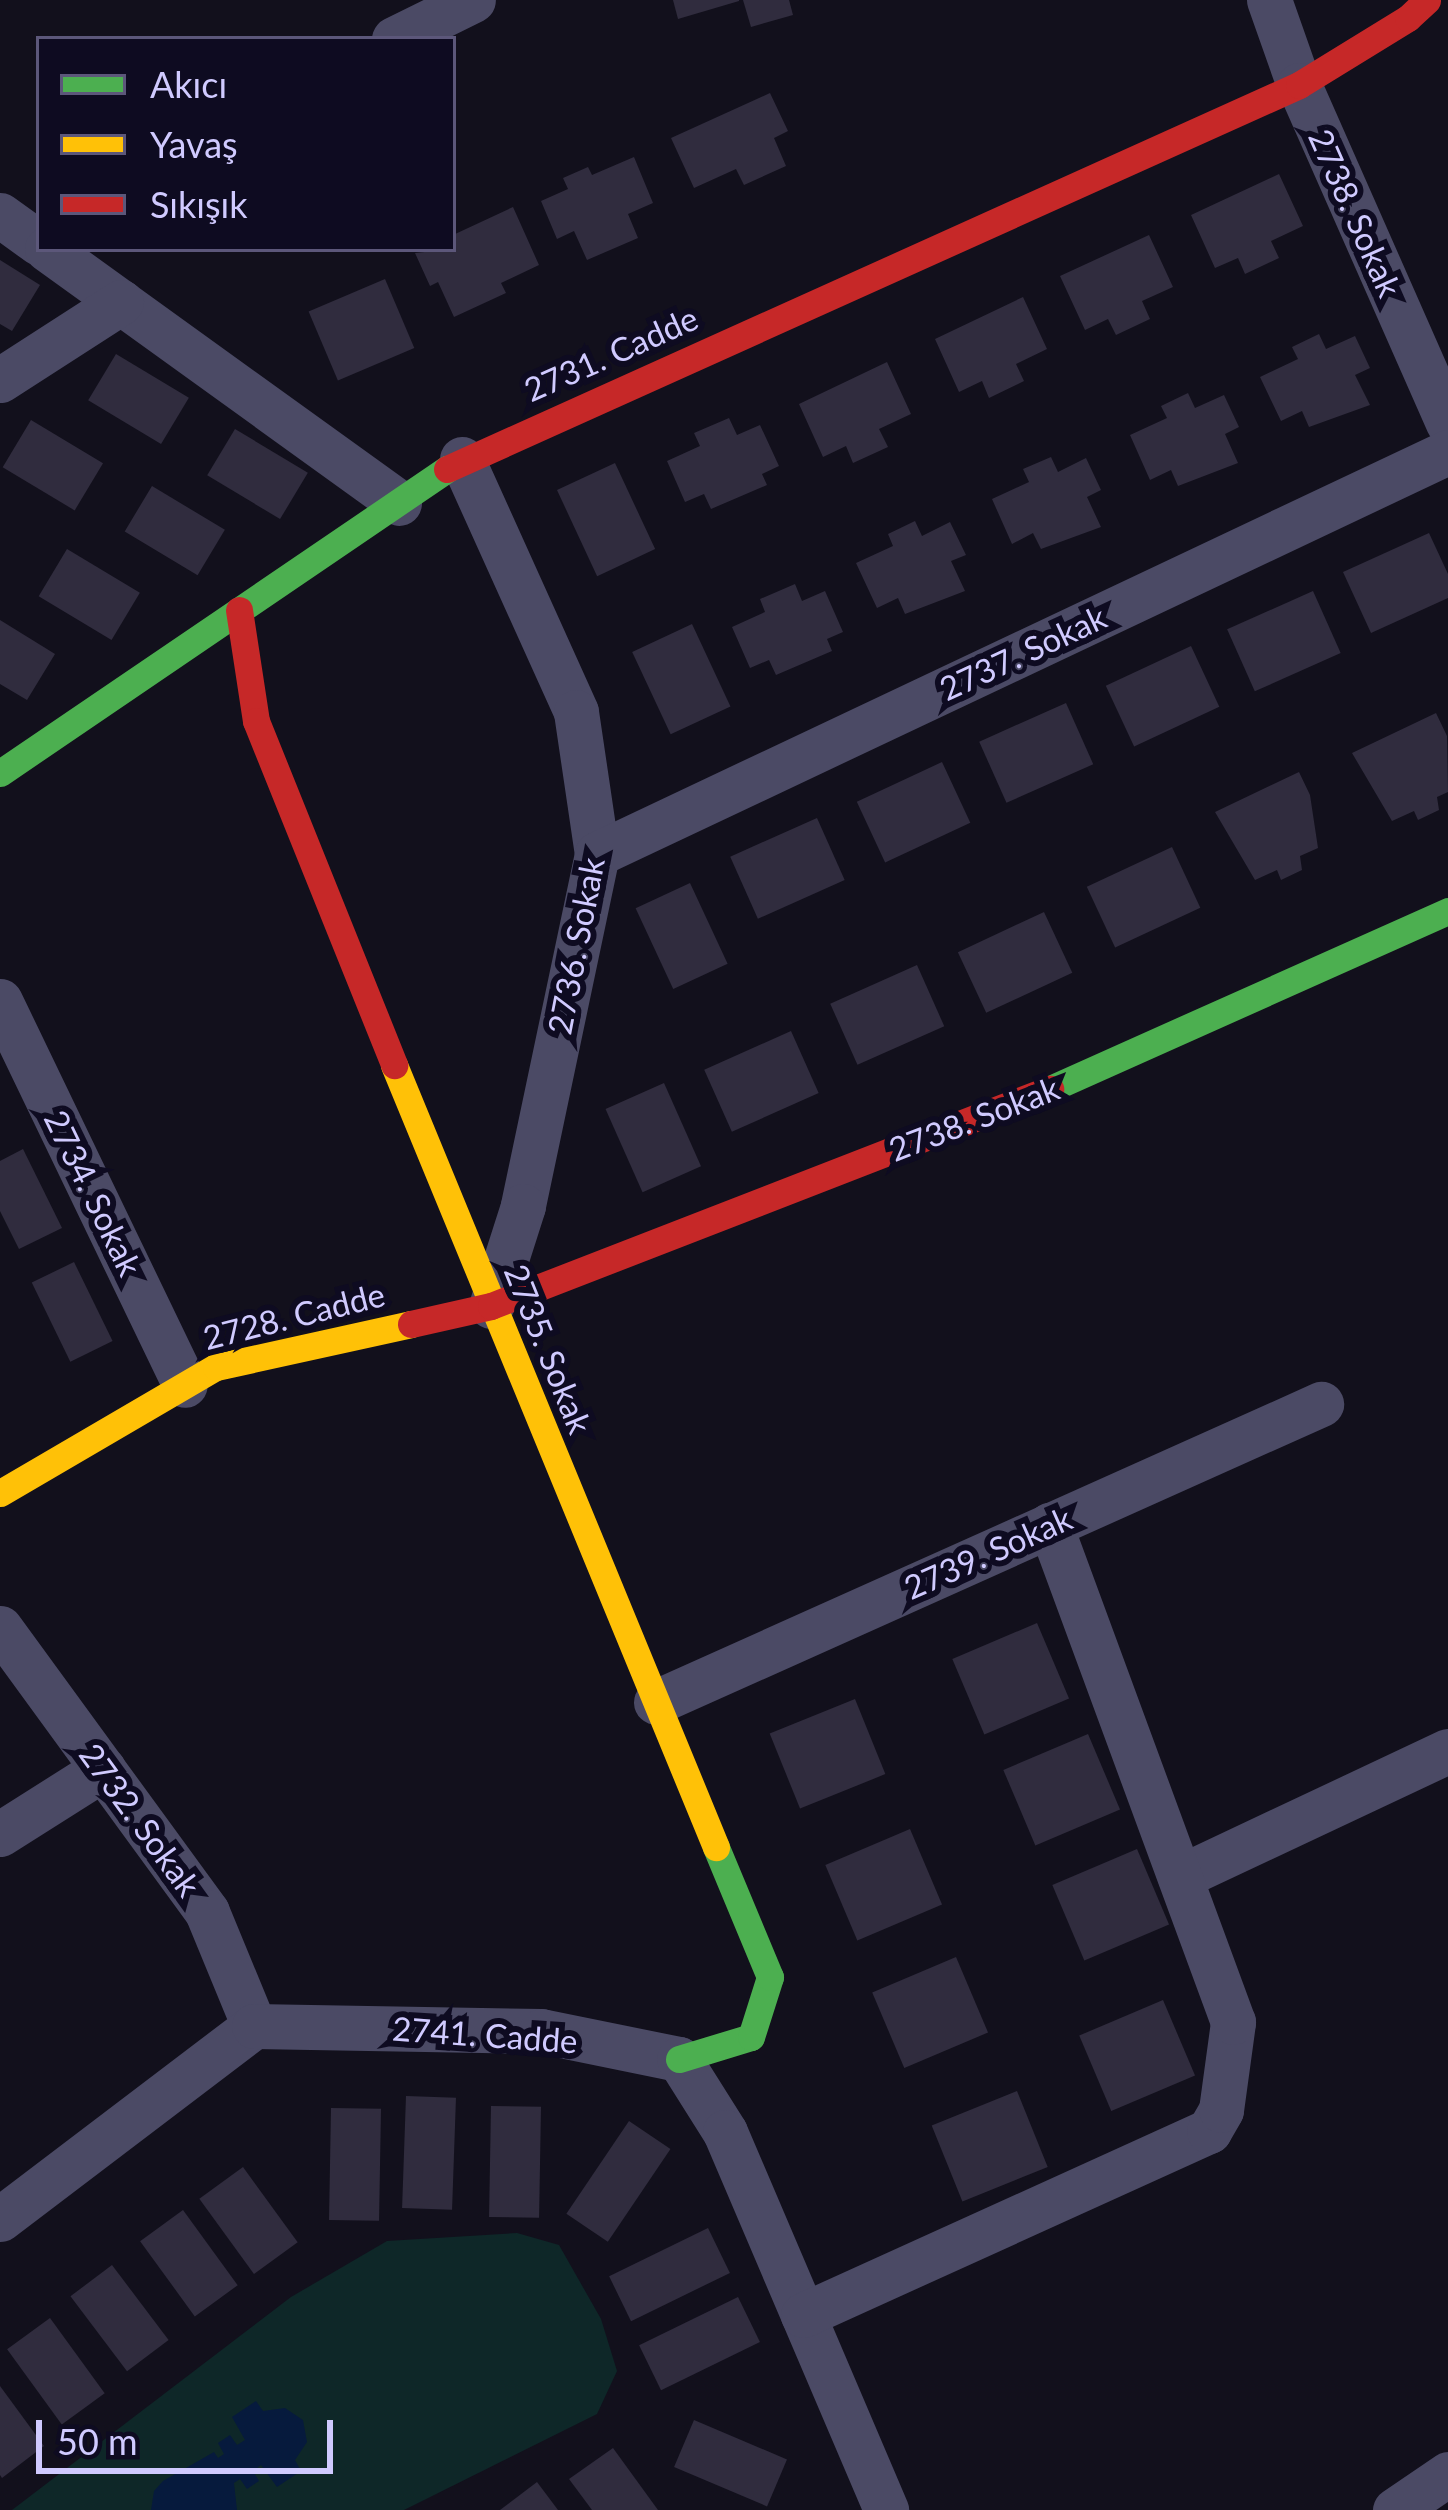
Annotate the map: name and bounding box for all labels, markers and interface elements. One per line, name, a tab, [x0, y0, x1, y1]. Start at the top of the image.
legend	[36, 36, 456, 252]
text: Akıcı	[150, 62, 227, 106]
text: Yavaş	[150, 122, 238, 166]
street label: 2738. Sokak	[1300, 123, 1410, 303]
text: Sıkışık	[150, 182, 248, 226]
street label: 2731. Cadde	[518, 298, 704, 410]
street label: 2737. Sokak	[933, 597, 1113, 709]
street label: 2736. Sokak	[539, 854, 613, 1038]
street label: 2738. Sokak	[883, 1068, 1065, 1170]
street label: 2734. Sokak	[36, 1104, 150, 1282]
street label: 2735. Sokak	[496, 1258, 600, 1440]
street label: 2728. Cadde	[199, 1274, 389, 1358]
street label: 2739. Sokak	[898, 1498, 1078, 1608]
street label: 2732. Sokak	[71, 1736, 209, 1904]
street label: 2741. Cadde	[391, 2009, 579, 2061]
scale bar	[42, 2396, 339, 2470]
text: 50 m	[57, 2419, 138, 2463]

